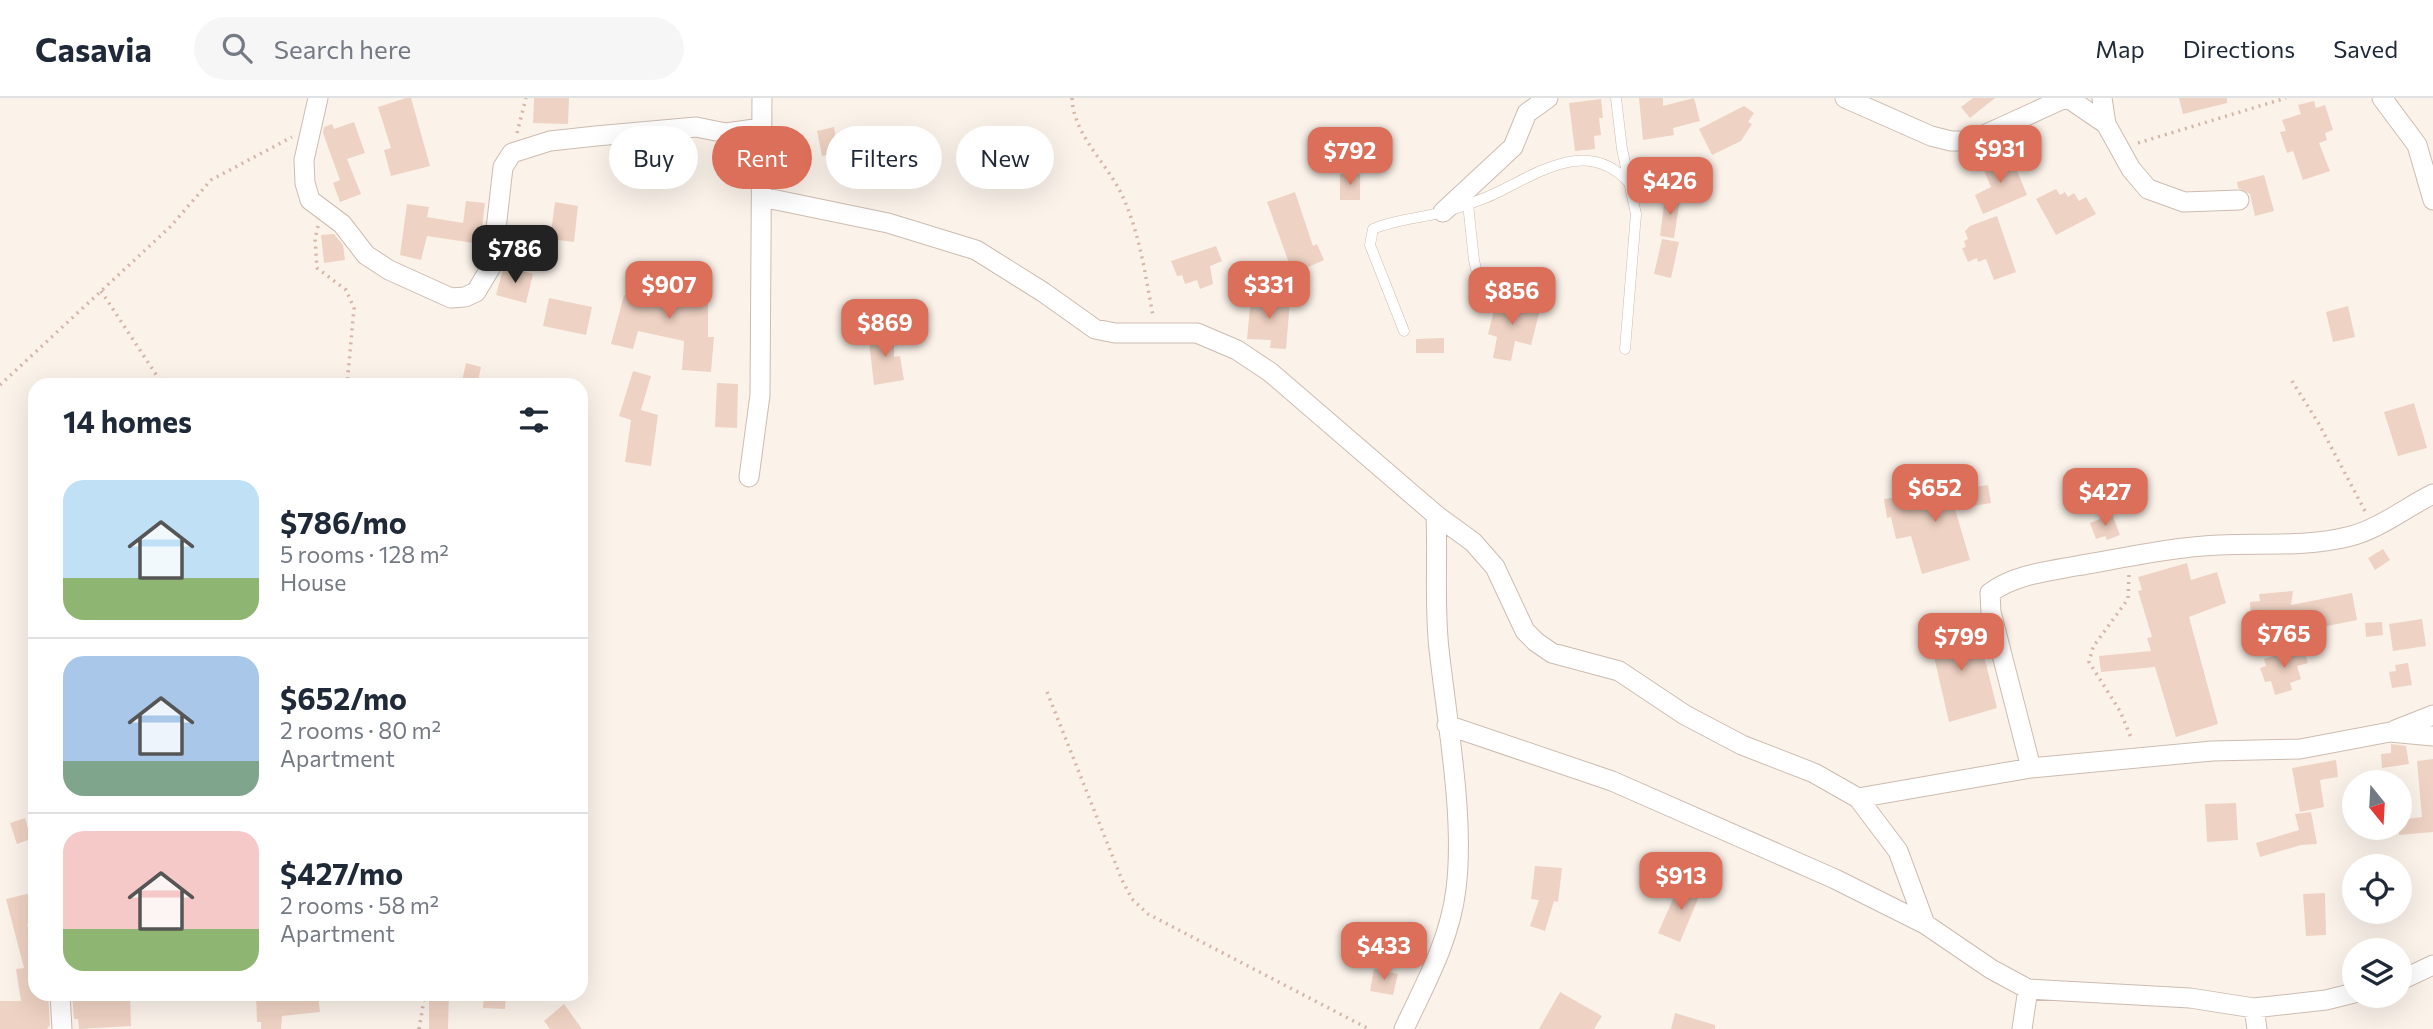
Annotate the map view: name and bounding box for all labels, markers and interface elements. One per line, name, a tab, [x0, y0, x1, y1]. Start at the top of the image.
search box	[194, 17, 684, 80]
text: Casavia	[35, 28, 152, 69]
icon: search	[218, 29, 256, 67]
text: Search here	[274, 33, 411, 64]
text: Map	[2095, 34, 2145, 63]
text: Directions	[2183, 34, 2295, 63]
text: Saved	[2333, 34, 2398, 63]
chip: Buy	[609, 126, 698, 189]
chip: Rent	[712, 126, 812, 189]
chip: Filters	[826, 126, 942, 189]
chip: New	[956, 126, 1054, 189]
pin: $931	[1959, 126, 2041, 185]
pin: $792	[1309, 127, 1391, 187]
text: $931	[1974, 134, 2026, 162]
text: $792	[1324, 136, 1376, 164]
pin: $426	[1629, 158, 1711, 217]
text: $426	[1643, 166, 1697, 194]
pin: $786	[474, 226, 556, 285]
text: $786	[488, 234, 542, 262]
pin: $907	[628, 262, 710, 321]
pin: $331	[1228, 262, 1310, 321]
pin: $856	[1471, 268, 1553, 327]
text: $907	[641, 270, 697, 298]
text: $331	[1244, 270, 1294, 298]
text: $856	[1484, 276, 1540, 304]
pin: $869	[844, 300, 926, 359]
text: $869	[857, 308, 913, 336]
icon: filters	[515, 401, 553, 439]
text: 14 homes	[63, 402, 192, 439]
pin: $652	[1894, 464, 1976, 524]
pin: $427	[2064, 468, 2146, 528]
text: $652	[1908, 473, 1962, 501]
text: $427	[2079, 477, 2131, 505]
text: $786/mo	[280, 503, 407, 540]
icon: home	[119, 508, 203, 592]
text: 5 rooms · 128 m²	[280, 540, 449, 568]
text: House	[280, 568, 346, 596]
pin: $765	[2243, 610, 2325, 670]
pin: $799	[1920, 614, 2002, 673]
text: $765	[2257, 619, 2311, 647]
text: $799	[1934, 622, 1988, 650]
text: $652/mo	[280, 679, 407, 716]
icon: home	[119, 684, 203, 768]
text: 2 rooms · 80 m²	[280, 716, 441, 744]
text: Apartment	[280, 744, 395, 772]
north arrow	[2342, 770, 2412, 840]
map controls	[2342, 770, 2412, 1008]
pin: $913	[1640, 852, 1722, 912]
text: $427/mo	[280, 854, 403, 891]
button: locate	[2342, 854, 2412, 924]
icon: home	[119, 859, 203, 943]
text: $913	[1655, 861, 1707, 889]
text: 2 rooms · 58 m²	[280, 891, 439, 919]
text: Apartment	[280, 919, 395, 947]
pin: $433	[1343, 922, 1425, 982]
text: $433	[1357, 931, 1411, 959]
button: layers	[2342, 938, 2412, 1008]

